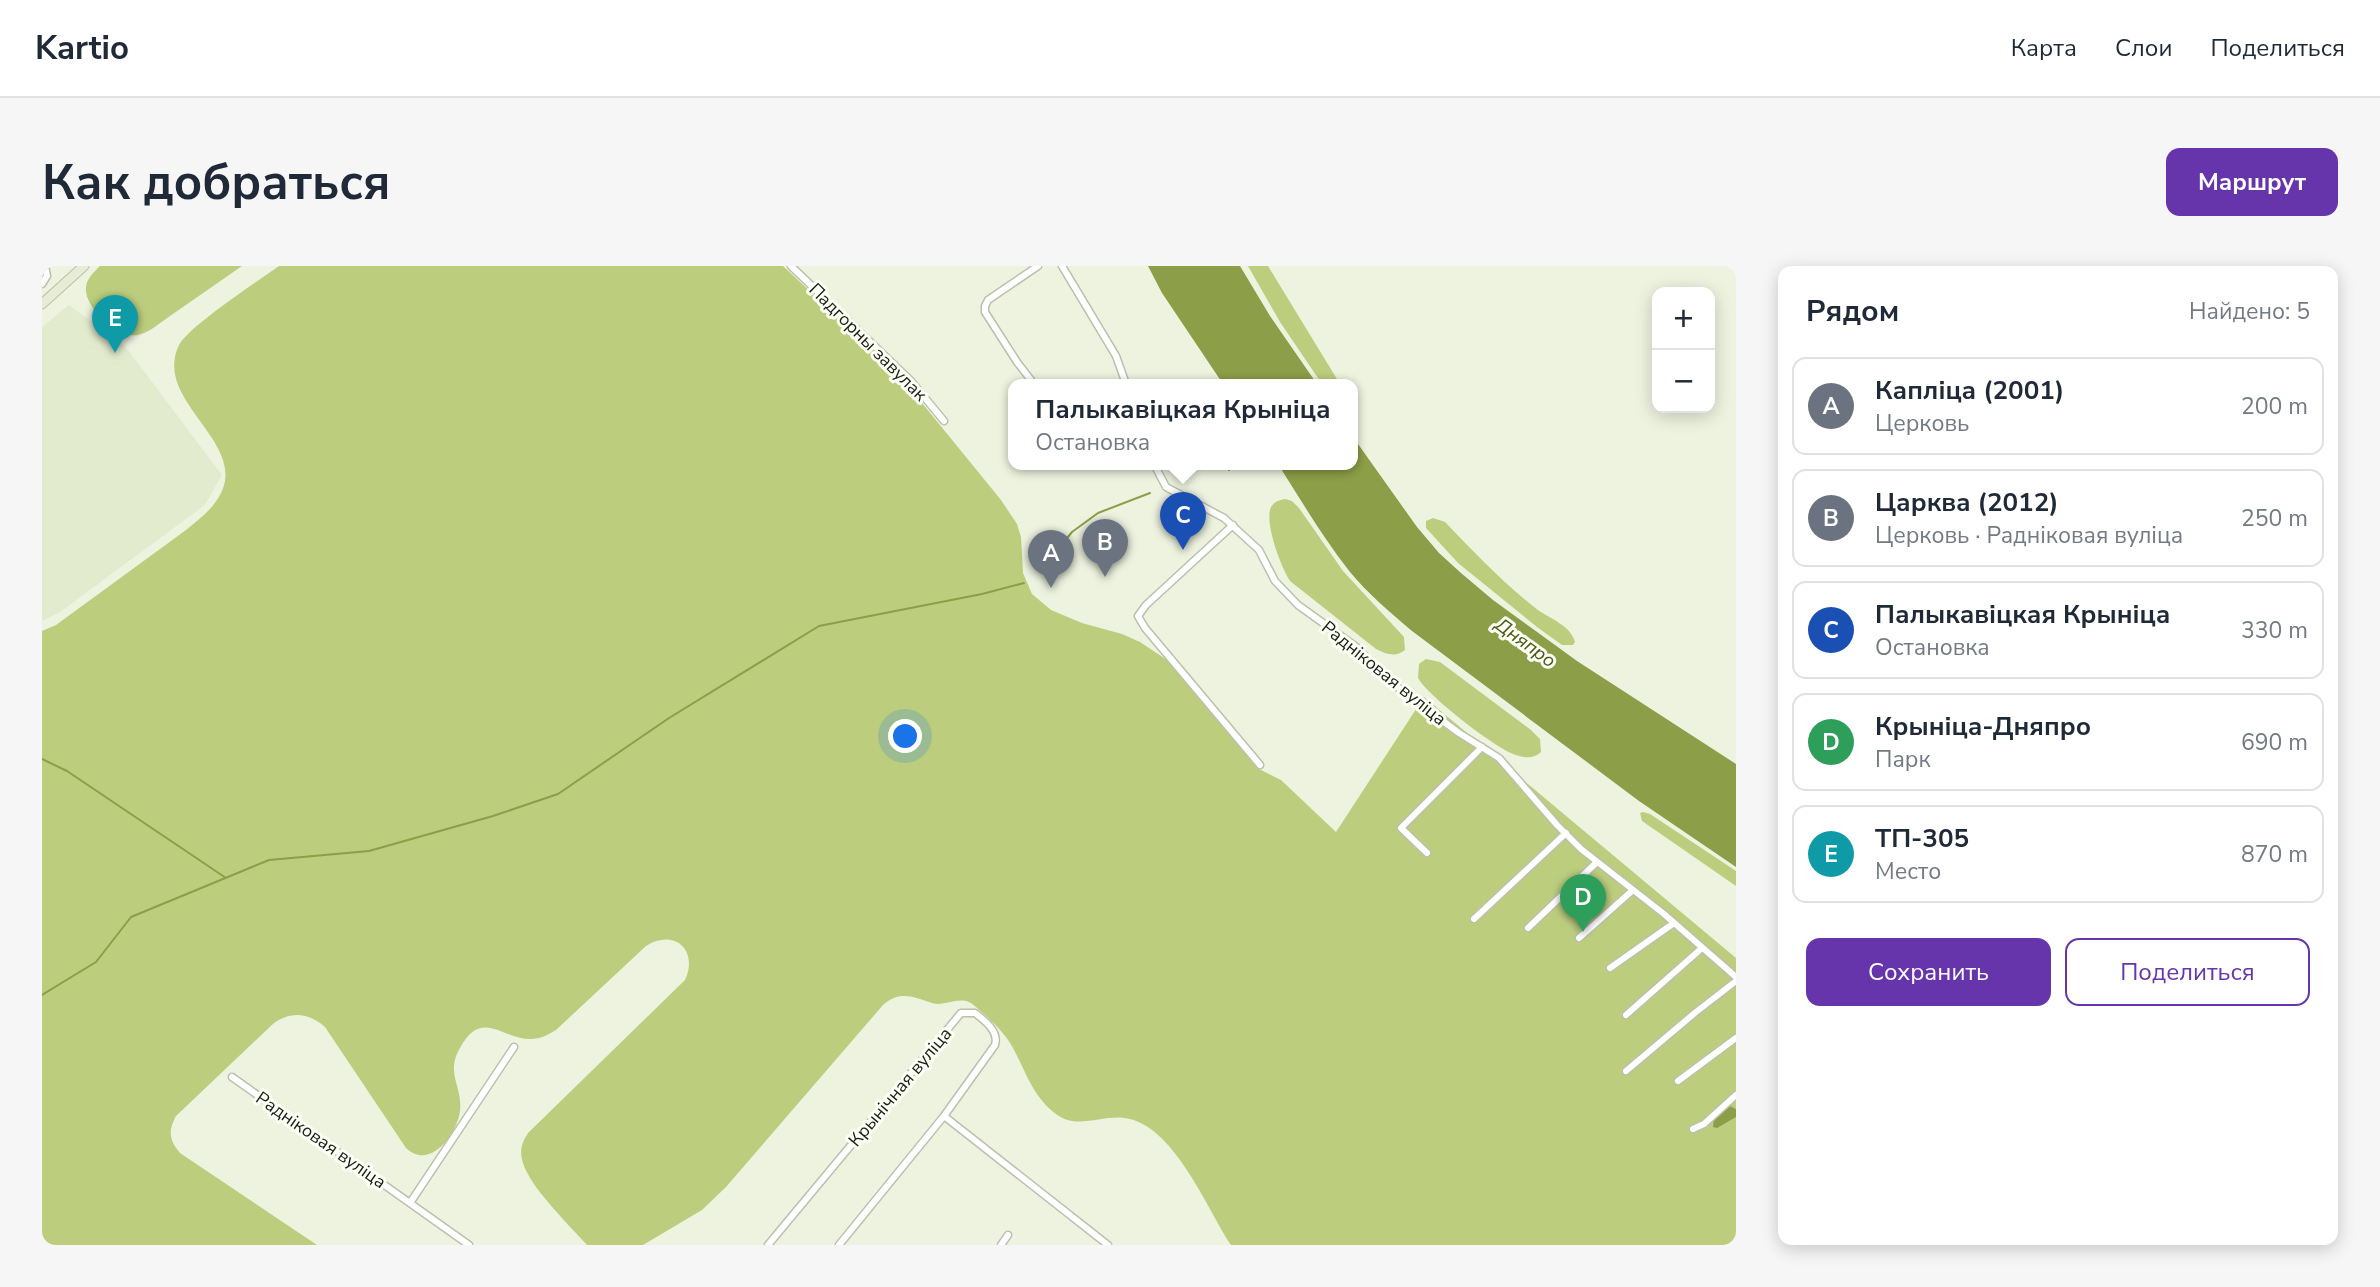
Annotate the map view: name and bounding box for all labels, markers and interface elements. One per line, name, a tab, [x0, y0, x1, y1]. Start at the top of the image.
text: Kartio	[35, 26, 129, 71]
text: Карта	[2011, 32, 2077, 64]
text: Слои	[2115, 32, 2172, 64]
text: Поделиться	[2210, 32, 2345, 64]
button: Маршрут	[2166, 148, 2338, 216]
text: Как добраться	[42, 149, 390, 216]
street label: Падгорны завулак	[804, 278, 933, 407]
map controls	[1652, 287, 1715, 413]
button: +	[1652, 287, 1715, 350]
text: Рядом	[1806, 291, 1899, 332]
pin: E	[92, 295, 138, 353]
text: Найдено: 5	[2189, 296, 2310, 327]
button: −	[1652, 350, 1715, 413]
text: Капліца (2001)	[1875, 373, 2064, 408]
popup	[1008, 379, 1358, 470]
text: A	[1822, 391, 1840, 422]
text: 200 m	[2241, 391, 2308, 422]
text: Палыкавіцкая Крыніца	[1035, 392, 1331, 427]
text: Церковь	[1875, 408, 1969, 439]
text: Остановка	[1035, 427, 1150, 458]
text: Царква (2012)	[1875, 485, 2059, 520]
pin: C	[1160, 492, 1206, 550]
text: B	[1823, 503, 1839, 534]
text: 250 m	[2241, 503, 2308, 534]
pin: B	[1082, 519, 1128, 577]
text: Церковь · Радніковая вуліца	[1875, 520, 2183, 551]
pin: A	[1028, 530, 1074, 588]
text: Палыкавіцкая Крыніца	[1875, 597, 2170, 632]
water label: Дняпро	[1489, 611, 1561, 674]
street label: Радніковая вуліца	[1317, 615, 1451, 731]
text: C	[1823, 615, 1839, 646]
text: 330 m	[2241, 615, 2308, 646]
text: Остановка	[1875, 632, 1990, 663]
text: Крыніца-Дняпро	[1875, 709, 2091, 744]
your location	[888, 719, 922, 753]
text: D	[1822, 727, 1840, 758]
text: 690 m	[2241, 727, 2308, 758]
text: Парк	[1875, 744, 1931, 775]
text: ТП-305	[1875, 821, 1969, 856]
text: E	[1824, 839, 1838, 870]
text: 870 m	[2241, 839, 2308, 870]
text: Место	[1875, 856, 1941, 887]
pin: D	[1560, 874, 1606, 932]
button: Сохранить	[1806, 938, 2051, 1006]
button: Поделиться	[2065, 938, 2310, 1006]
street label: Крынічная вуліца	[843, 1022, 957, 1152]
street label: Радніковая вуліца	[251, 1086, 391, 1194]

